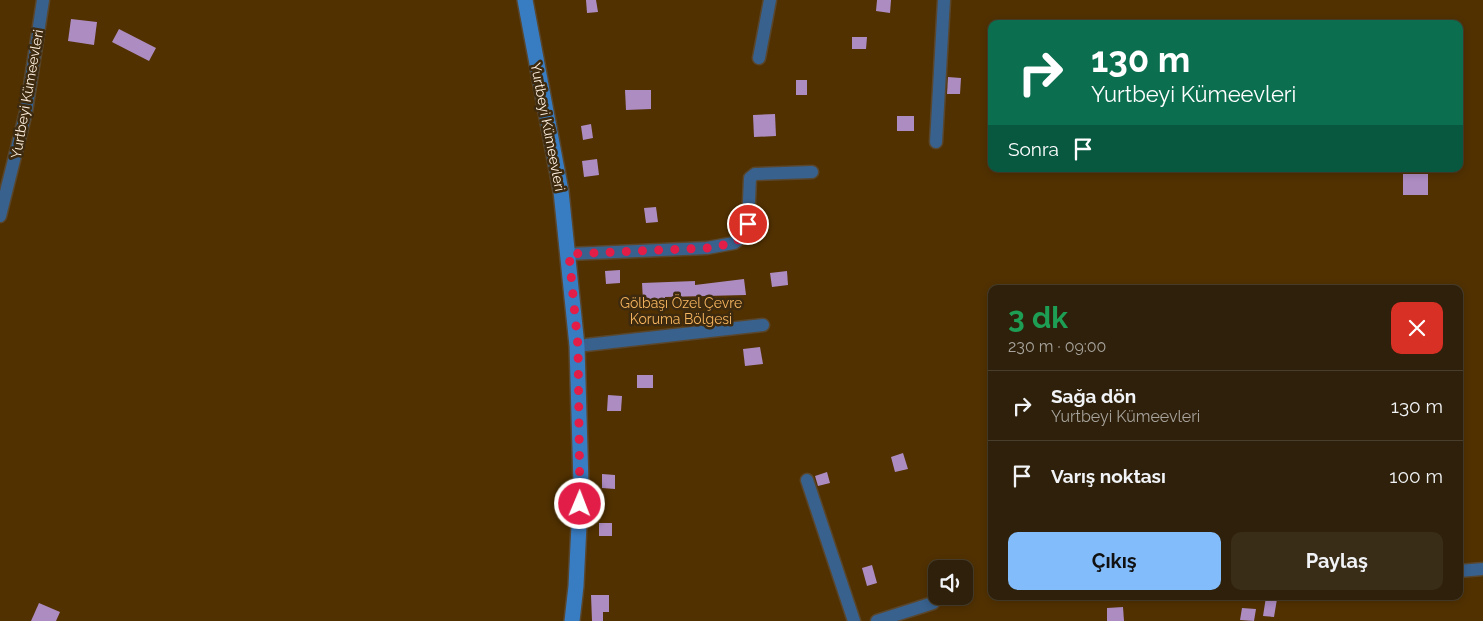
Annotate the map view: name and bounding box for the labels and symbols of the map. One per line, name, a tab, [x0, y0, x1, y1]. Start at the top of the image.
street label: Yurtbeyi Kümeevleri	[8, 28, 46, 160]
street label: Yurtbeyi Kümeevleri	[528, 61, 568, 193]
pin	[727, 203, 769, 245]
park label: Gölbaşı Özel Çevre Koruma Bölgesi	[620, 293, 742, 327]
position arrow	[553, 477, 605, 529]

